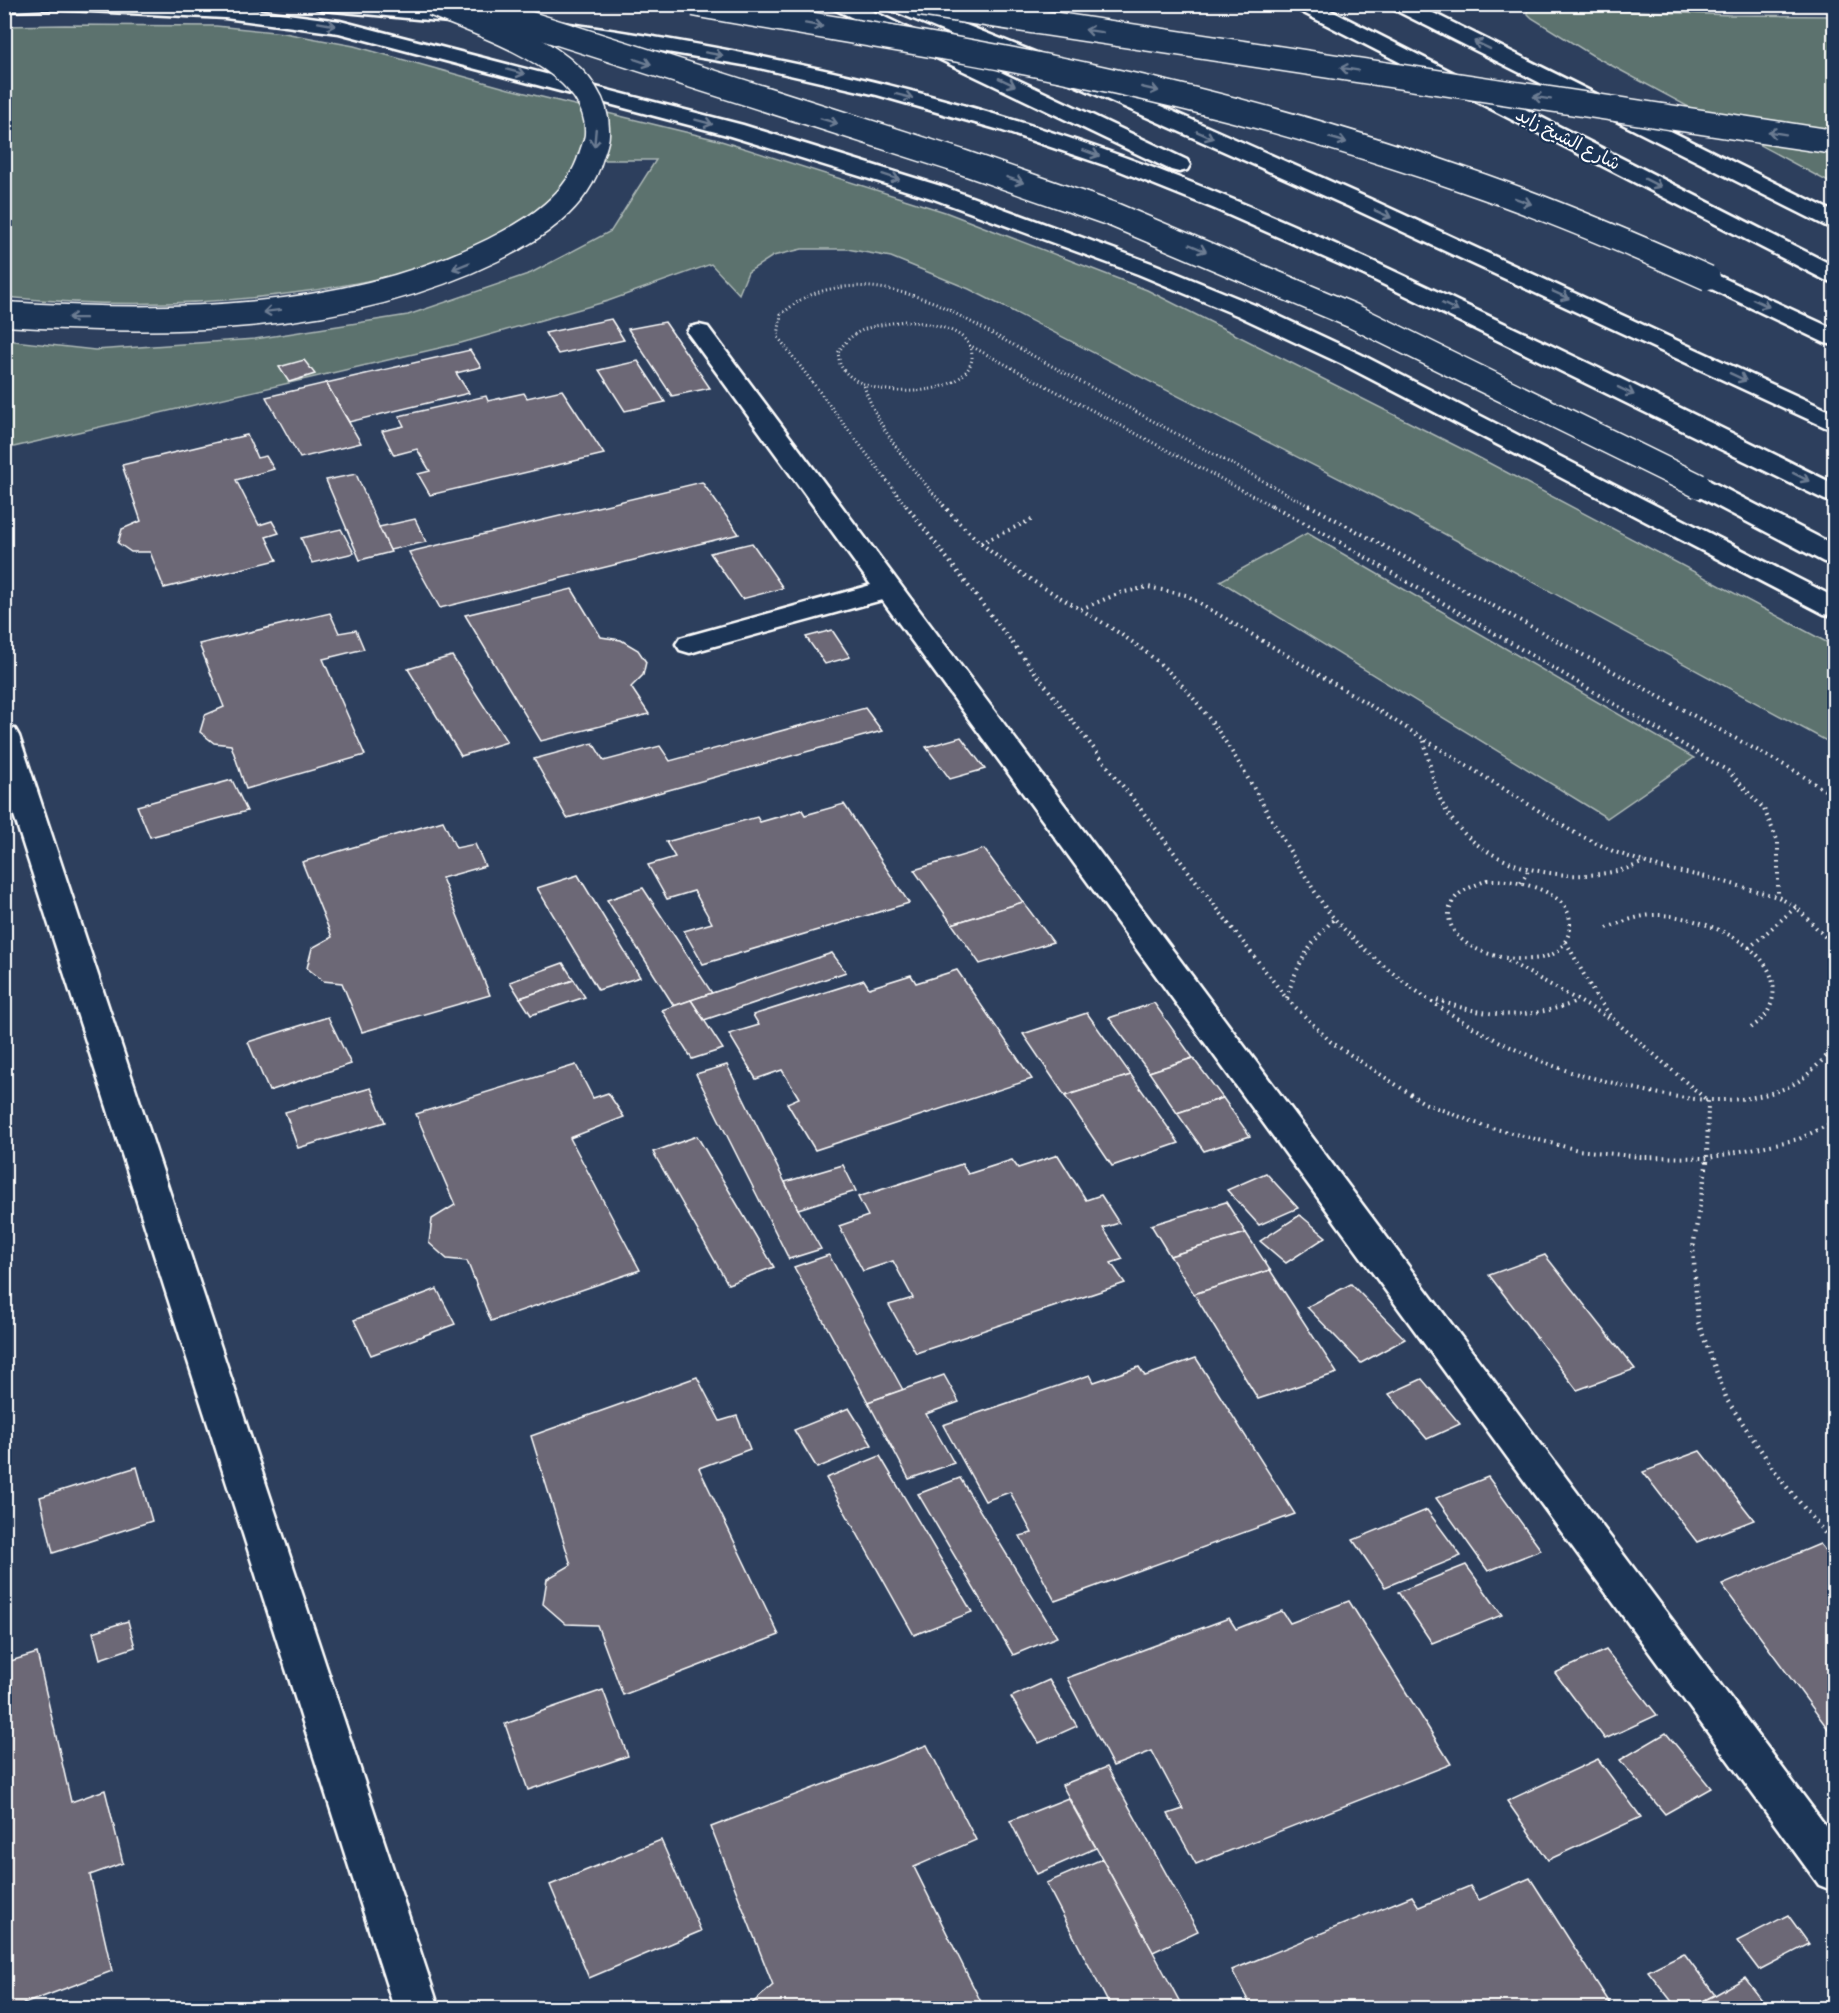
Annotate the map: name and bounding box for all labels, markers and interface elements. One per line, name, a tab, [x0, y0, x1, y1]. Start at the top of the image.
one-way arrow	[316, 19, 336, 30]
one-way arrow	[804, 20, 824, 31]
one-way arrow	[1085, 25, 1105, 36]
one-way arrow	[1473, 39, 1491, 50]
one-way arrow	[703, 49, 723, 60]
one-way arrow	[633, 57, 652, 68]
one-way arrow	[1340, 63, 1360, 74]
one-way arrow	[506, 66, 525, 78]
one-way arrow	[997, 76, 1015, 88]
one-way arrow	[1140, 84, 1159, 96]
one-way arrow	[894, 91, 913, 102]
one-way arrow	[1533, 92, 1553, 103]
street label: شارع الشيخ زايد	[1511, 106, 1623, 177]
one-way arrow	[819, 116, 838, 127]
one-way arrow	[694, 117, 713, 128]
one-way arrow	[1767, 127, 1787, 138]
one-way arrow	[589, 128, 600, 147]
one-way arrow	[1195, 130, 1214, 141]
one-way arrow	[1328, 135, 1347, 146]
one-way arrow	[1081, 148, 1100, 159]
one-way arrow	[881, 173, 900, 184]
one-way arrow	[1005, 175, 1024, 186]
one-way arrow	[1644, 177, 1662, 189]
one-way arrow	[1513, 197, 1532, 208]
one-way arrow	[1374, 208, 1392, 220]
one-way arrow	[1188, 243, 1206, 254]
one-way arrow	[452, 261, 471, 272]
one-way arrow	[1551, 289, 1569, 301]
one-way arrow	[1751, 297, 1769, 309]
one-way arrow	[1441, 301, 1459, 313]
one-way arrow	[262, 305, 282, 316]
one-way arrow	[68, 313, 88, 324]
one-way arrow	[1728, 371, 1746, 383]
one-way arrow	[1617, 385, 1635, 397]
one-way arrow	[1791, 472, 1809, 484]

